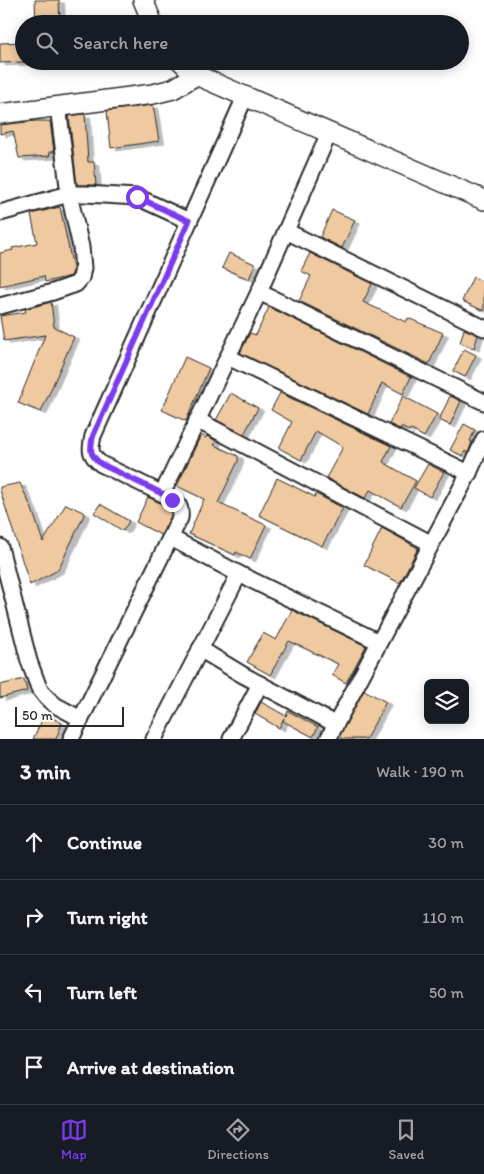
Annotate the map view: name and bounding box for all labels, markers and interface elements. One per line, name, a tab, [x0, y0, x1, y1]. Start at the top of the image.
search box	[15, 15, 469, 70]
icon: search	[33, 29, 61, 57]
text: Search here	[73, 31, 168, 54]
route start	[126, 186, 149, 209]
route end	[161, 489, 184, 512]
map controls	[424, 679, 469, 724]
button: layers	[424, 679, 469, 724]
scale bar	[15, 704, 124, 727]
text: 50 m	[22, 707, 53, 724]
text: 3 min	[20, 759, 70, 784]
text: Walk · 190 m	[376, 762, 464, 781]
icon: ahead	[20, 828, 48, 856]
text: Continue	[67, 831, 142, 854]
text: 30 m	[428, 833, 464, 852]
icon: right	[20, 903, 48, 931]
text: Turn right	[67, 906, 148, 929]
text: 110 m	[422, 908, 464, 927]
icon: left	[20, 978, 48, 1006]
text: Turn left	[67, 981, 137, 1004]
text: 50 m	[429, 983, 464, 1002]
icon: arrive	[20, 1053, 48, 1081]
text: Arrive at destination	[67, 1056, 234, 1079]
tab: Map	[60, 1116, 88, 1163]
tab: Directions	[207, 1116, 269, 1163]
tab: Saved	[388, 1116, 424, 1163]

